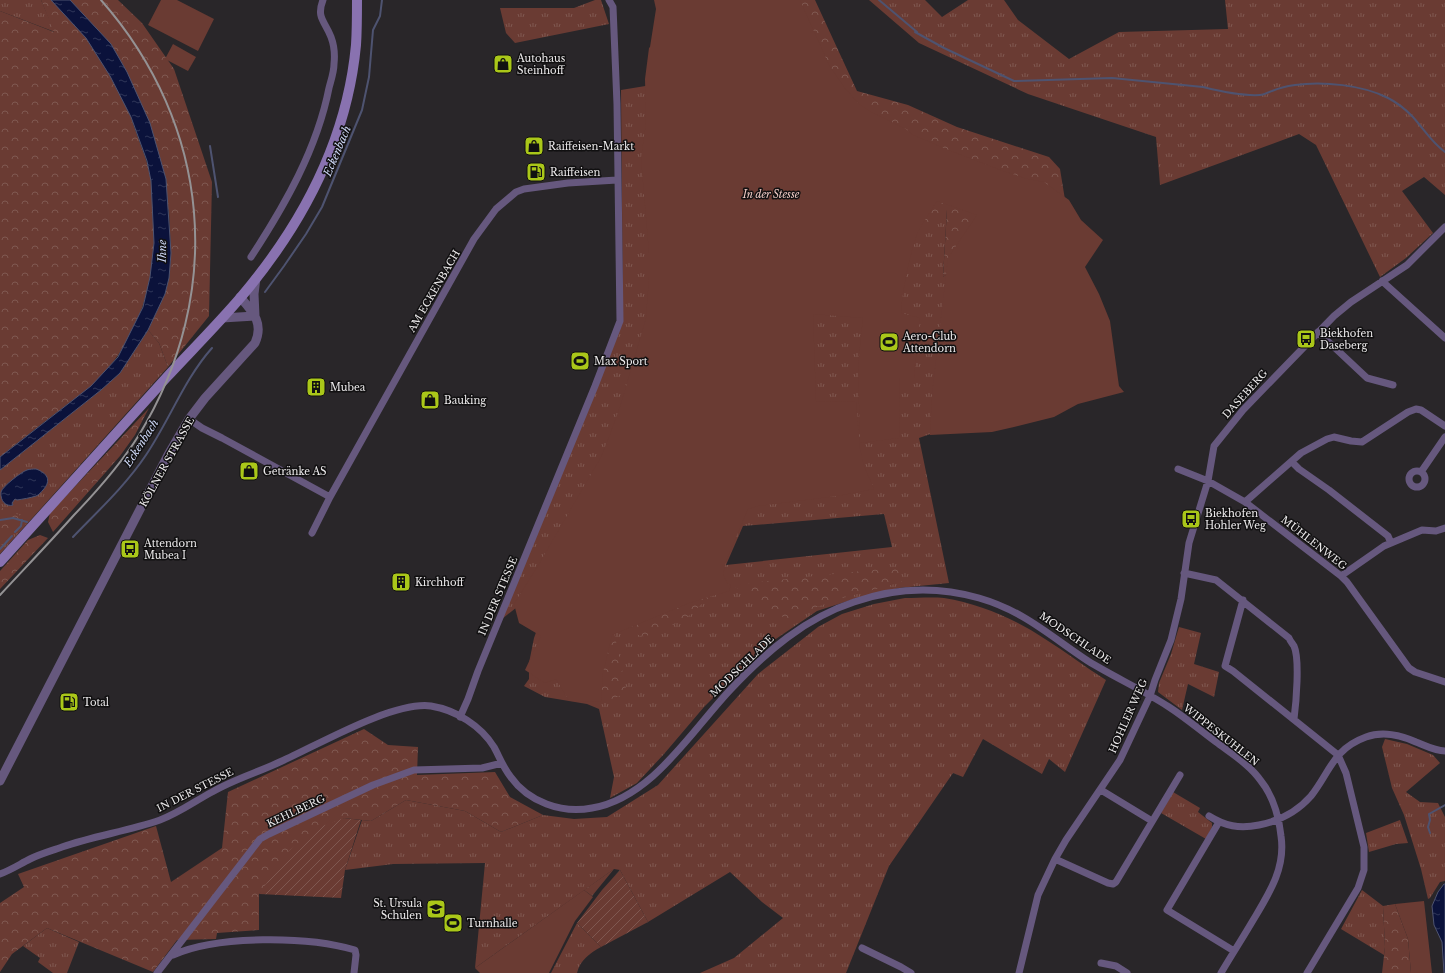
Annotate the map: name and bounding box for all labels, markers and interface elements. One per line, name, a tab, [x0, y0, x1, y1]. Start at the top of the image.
place label: Autohaus Steinhoff	[516, 52, 566, 77]
shop icon: Autohaus Steinhoff	[492, 53, 514, 75]
water label: Eckenbach	[320, 123, 354, 179]
shop icon: Raiffeisen-Markt	[523, 135, 545, 157]
place label: Raiffeisen-Markt	[548, 140, 634, 153]
fuel station icon: Raiffeisen	[525, 161, 547, 183]
place label: Raiffeisen	[550, 166, 600, 179]
park label: In der Stesse	[742, 188, 800, 201]
water label: Ihne	[155, 240, 169, 263]
street label: AM ECKENBACH	[405, 247, 463, 335]
place label: Biekhofen Daseberg	[1320, 327, 1373, 352]
bus stop icon: Biekhofen Daseberg	[1295, 328, 1317, 350]
place label: Aero-Club Attendorn	[902, 330, 957, 355]
sports icon: Aero-Club Attendorn	[878, 331, 900, 353]
sports icon: Max Sport	[569, 350, 591, 372]
place label: Max Sport	[594, 355, 648, 368]
street label: DASEBERG	[1220, 367, 1271, 421]
building icon: Mubea	[305, 376, 327, 398]
place label: Mubea	[330, 381, 366, 394]
shop icon: Bauking	[419, 389, 441, 411]
place label: Bauking	[444, 394, 487, 407]
street label: KÖLNER STRASSE	[136, 414, 197, 509]
water label: Eckenbach	[120, 417, 162, 470]
shop icon: Getränke AS	[238, 460, 260, 482]
place label: Getränke AS	[263, 465, 327, 478]
place label: Biekhofen Hohler Weg	[1205, 507, 1267, 532]
bus stop icon: Biekhofen Hohler Weg	[1180, 508, 1202, 530]
street label: MÜHLENWEG	[1278, 512, 1350, 573]
place label: Attendorn Mubea I	[143, 537, 197, 562]
bus stop icon: Attendorn Mubea I	[119, 538, 141, 560]
street label: IN DER STESSE	[476, 555, 520, 637]
building icon: Kirchhoff	[390, 571, 412, 593]
place label: Kirchhoff	[415, 576, 466, 589]
street label: MODSCHLADE	[1037, 609, 1113, 667]
street label: MODSCHLADE	[707, 632, 777, 700]
street label: HOHLER WEG	[1106, 677, 1150, 755]
fuel station icon: Total	[58, 691, 80, 713]
place label: Total	[83, 696, 109, 709]
street label: WIPPESKUHLEN	[1180, 701, 1261, 769]
street label: IN DER STESSE	[155, 765, 235, 815]
street label: KEHLBERG	[265, 792, 328, 830]
place label: St. Ursula Schulen	[373, 897, 422, 922]
school or university icon: St. Ursula Schulen	[425, 898, 447, 920]
sports icon: Turnhalle	[442, 912, 464, 934]
place label: Turnhalle	[467, 917, 518, 930]

